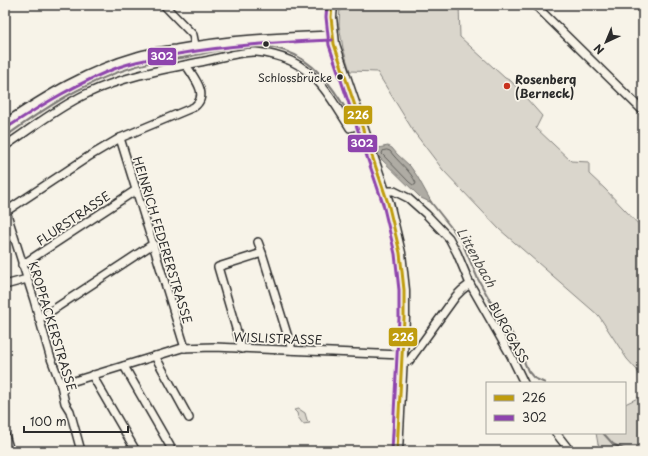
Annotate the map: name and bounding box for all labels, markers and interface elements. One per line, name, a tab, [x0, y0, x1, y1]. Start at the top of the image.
north arrow	[586, 22, 626, 62]
unlabelled marker	[261, 39, 271, 49]
text: N	[589, 40, 608, 59]
line badge: 302	[147, 47, 177, 66]
text: 302	[151, 47, 174, 64]
place label: Schlossbrücke	[258, 69, 332, 86]
place label: Rosenberg (Berneck)	[515, 70, 576, 102]
marker: Schlossbrücke	[335, 72, 345, 82]
marker: Rosenberg (Berneck)	[502, 81, 512, 91]
line badge: 226	[343, 105, 373, 125]
text: 226	[347, 106, 369, 123]
line badge: 302	[347, 134, 378, 153]
text: 302	[351, 134, 374, 151]
street label: HEINRICH FEDERERSTRASSE	[129, 154, 197, 326]
street label: FLURSTRASSE	[32, 186, 114, 249]
water label: Littenbach	[453, 224, 501, 291]
street label: KROPFACKERSTRASSE	[25, 259, 81, 393]
street label: BURGGASS	[485, 298, 533, 366]
street label: WISLISTRASSE	[233, 327, 323, 349]
line badge: 226	[388, 327, 418, 347]
text: 226	[392, 328, 414, 345]
legend	[486, 382, 626, 434]
text: 226	[522, 388, 546, 406]
scale bar	[24, 408, 128, 434]
text: 302	[522, 408, 547, 426]
text: 100 m	[30, 412, 67, 430]

